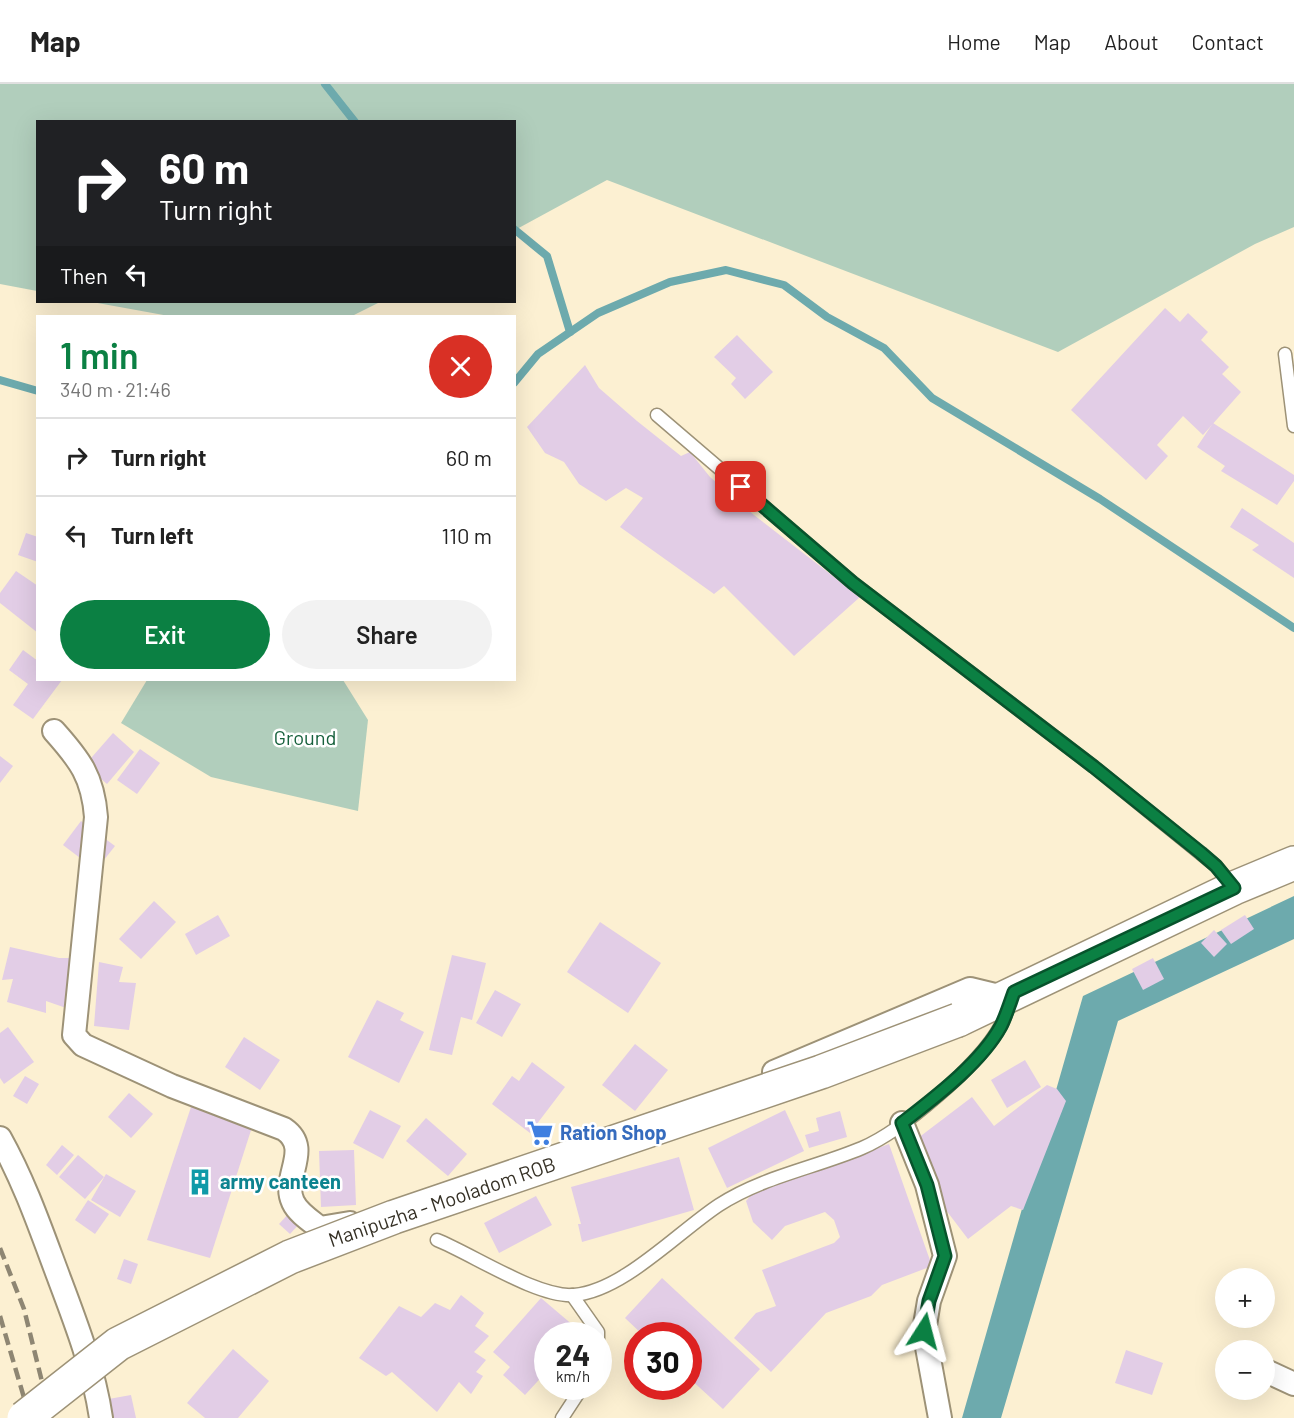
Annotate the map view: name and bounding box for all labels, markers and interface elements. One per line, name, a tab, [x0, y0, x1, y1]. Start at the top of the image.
text: Map	[30, 24, 81, 58]
text: Home	[947, 29, 1001, 54]
text: Map	[1034, 29, 1071, 54]
text: About	[1104, 29, 1159, 54]
text: Contact	[1192, 29, 1264, 54]
text: 60 m	[159, 142, 249, 192]
icon: right	[60, 144, 138, 222]
text: Turn right	[159, 193, 273, 225]
icon: left	[120, 258, 153, 291]
text: Then	[60, 262, 108, 288]
text: 1 min	[60, 333, 139, 376]
button: close	[429, 335, 492, 398]
text: 340 m · 21:46	[60, 377, 171, 401]
icon: right	[60, 441, 93, 474]
text: Turn right	[111, 444, 206, 470]
text: 60 m	[446, 444, 492, 470]
pin	[715, 461, 766, 512]
icon: arrive	[724, 470, 757, 503]
icon: left	[60, 519, 93, 552]
text: Turn left	[111, 522, 194, 548]
text: 110 m	[442, 522, 492, 548]
button: Exit	[60, 600, 270, 669]
button: Share	[282, 600, 492, 669]
park label: Ground	[274, 725, 336, 749]
supermarket icon: Ration Shop	[525, 1118, 555, 1148]
place label: Ration Shop	[560, 1120, 667, 1144]
street label: Manipuzha - Mooladom ROB	[325, 1151, 558, 1251]
building icon: army canteen	[185, 1167, 215, 1197]
place label: army canteen	[220, 1169, 341, 1193]
map controls	[1215, 1268, 1275, 1400]
button: +	[1215, 1268, 1275, 1328]
position arrow	[892, 1299, 956, 1363]
speed limit sign: 30	[624, 1322, 702, 1400]
text: 24	[556, 1336, 590, 1372]
button: −	[1215, 1340, 1275, 1400]
text: km/h	[556, 1367, 590, 1385]

